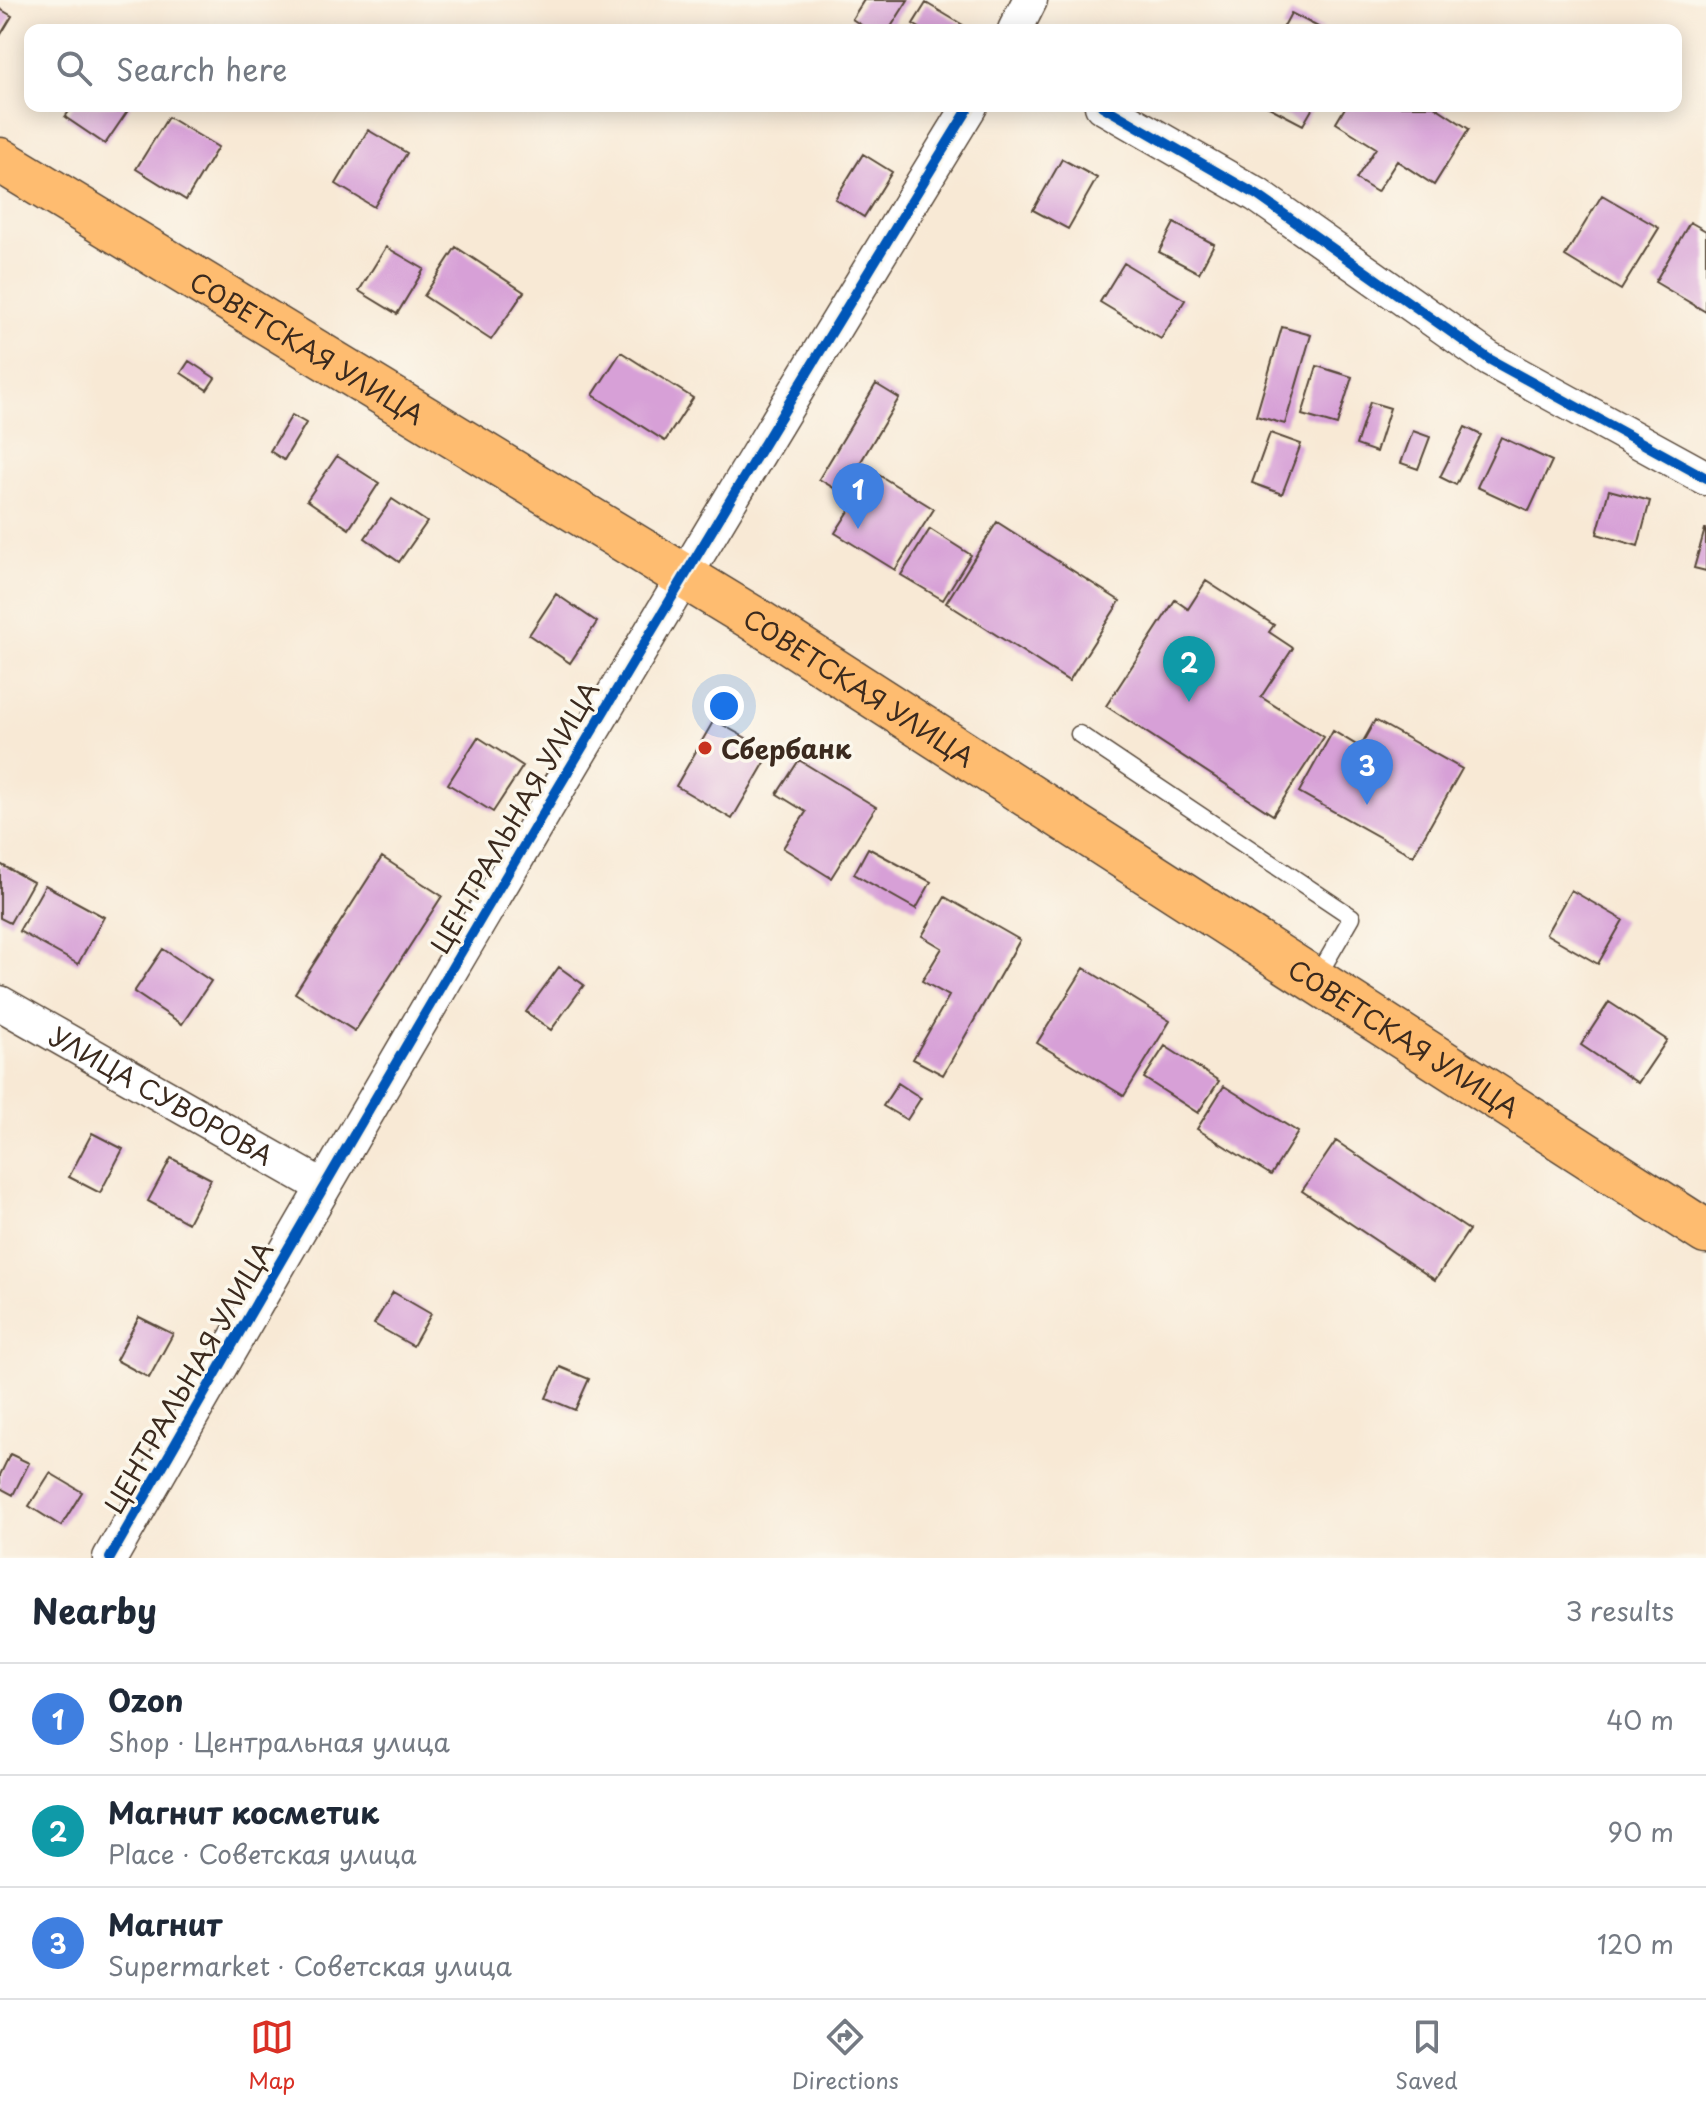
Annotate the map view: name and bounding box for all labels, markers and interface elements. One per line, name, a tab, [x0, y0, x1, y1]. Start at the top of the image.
search box	[24, 24, 1682, 112]
icon: search	[52, 46, 96, 90]
text: Search here	[116, 46, 288, 91]
street label: СОВЕТСКАЯ УЛИЦА	[183, 261, 432, 433]
pin: 1	[832, 463, 884, 529]
street label: СОВЕТСКАЯ УЛИЦА	[736, 598, 983, 776]
pin: 2	[1163, 636, 1215, 702]
street label: ЦЕНТРАЛЬНАЯ УЛИЦА	[420, 673, 608, 961]
your location	[704, 686, 744, 726]
place label: Сбербанк	[721, 729, 852, 768]
marker: Сбербанк	[696, 739, 714, 757]
pin: 3	[1341, 739, 1393, 805]
street label: СОВЕТСКАЯ УЛИЦА	[1281, 949, 1527, 1127]
street label: УЛИЦА СУВОРОВА	[43, 1016, 281, 1174]
street label: ЦЕНТРАЛЬНАЯ УЛИЦА	[94, 1233, 282, 1521]
text: Nearby	[32, 1584, 157, 1636]
text: 3 results	[1566, 1591, 1674, 1630]
text: Ozon	[108, 1677, 183, 1722]
text: 1	[52, 1700, 64, 1739]
text: 40 m	[1606, 1700, 1674, 1739]
text: Shop · Центральная улица	[108, 1722, 450, 1761]
text: Магнит косметик	[108, 1789, 379, 1834]
text: 2	[49, 1812, 67, 1851]
text: 90 m	[1607, 1812, 1674, 1851]
text: Place · Советская улица	[108, 1834, 417, 1873]
text: Магнит	[108, 1901, 222, 1946]
text: 3	[49, 1924, 67, 1963]
text: 120 m	[1597, 1924, 1674, 1963]
text: Supermarket · Советская улица	[108, 1946, 512, 1985]
tab: Map	[248, 2015, 295, 2096]
tab: Directions	[792, 2015, 899, 2096]
tab: Saved	[1395, 2015, 1458, 2096]

